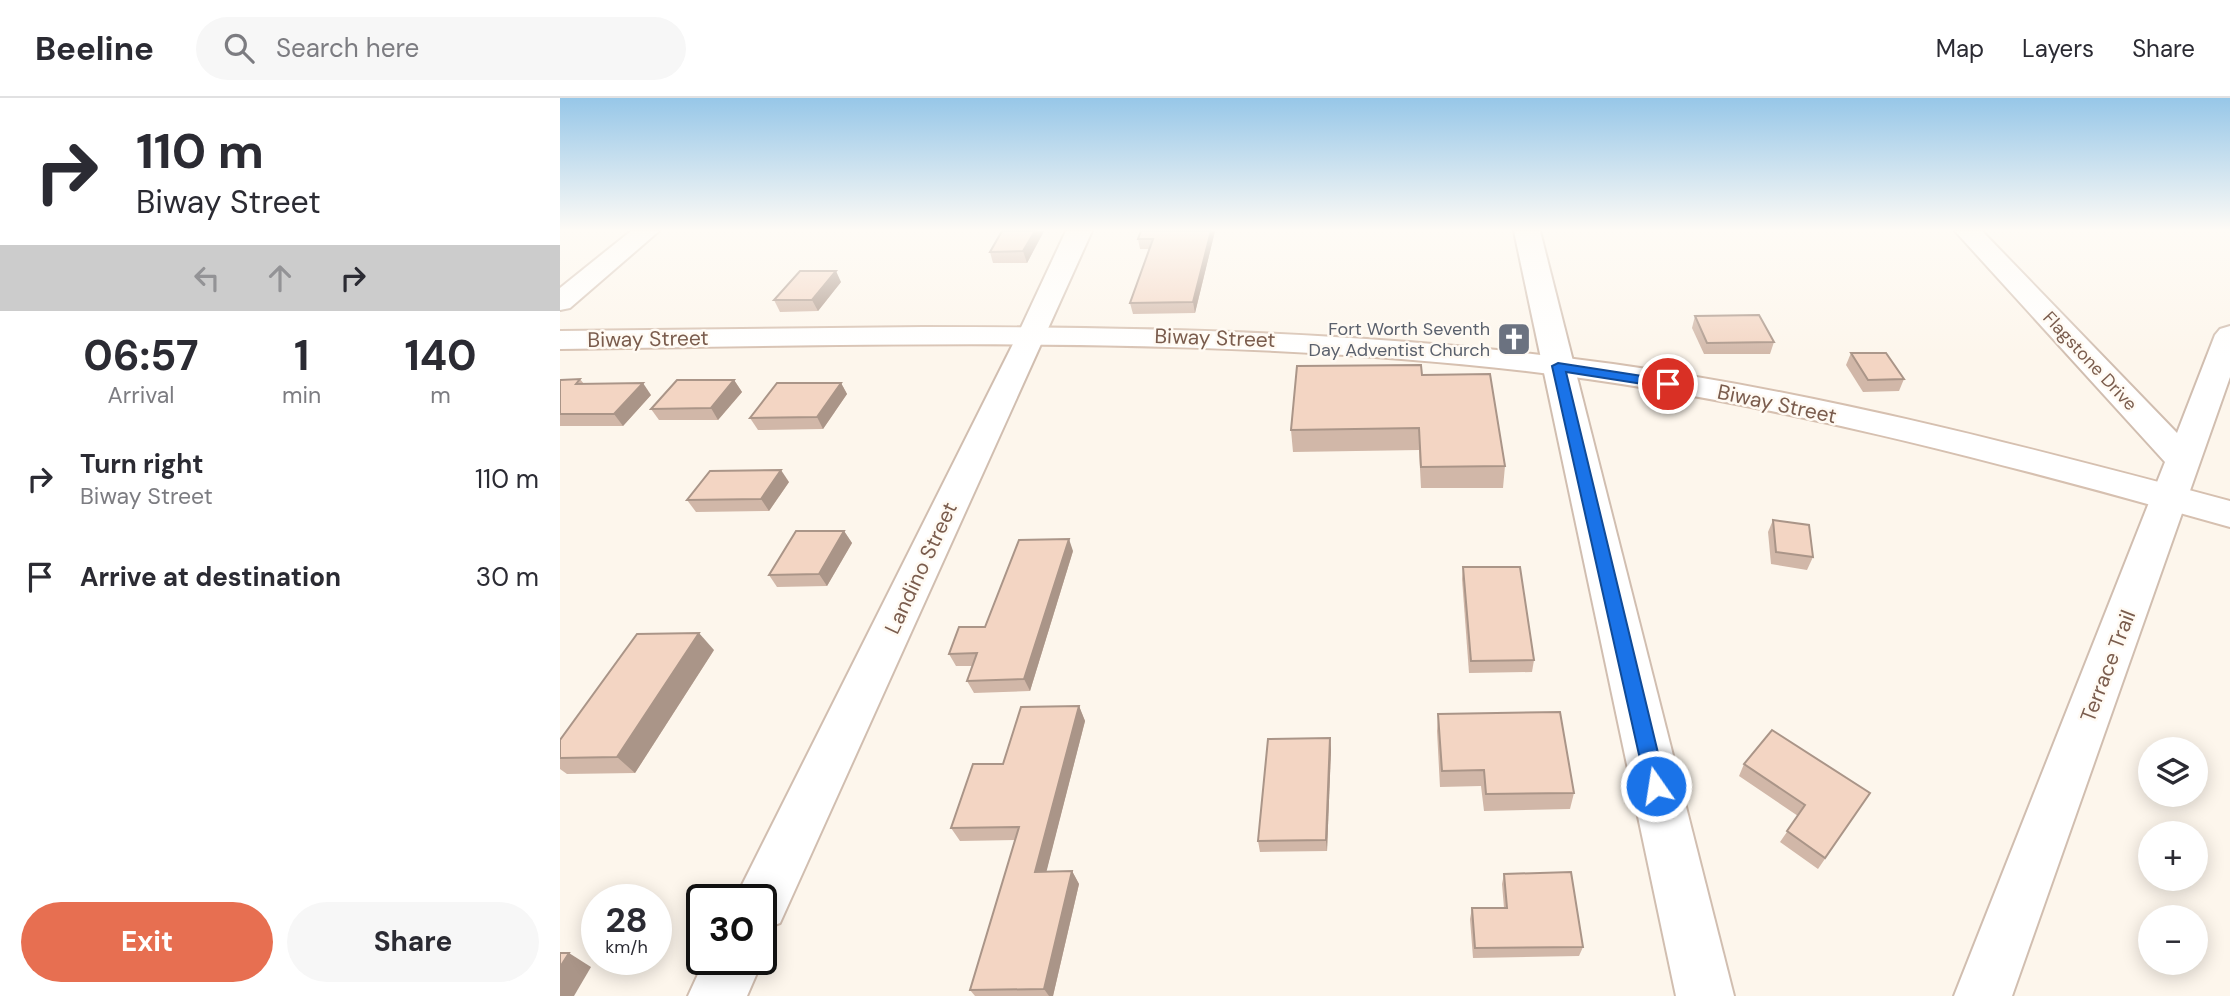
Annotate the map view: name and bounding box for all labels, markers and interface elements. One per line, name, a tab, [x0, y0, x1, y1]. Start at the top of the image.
search box	[196, 17, 686, 80]
text: Beeline	[35, 27, 154, 70]
icon: search	[220, 29, 258, 67]
text: Search here	[276, 31, 419, 65]
text: Map	[1936, 33, 1984, 64]
text: Layers	[2022, 33, 2094, 64]
text: Share	[2132, 33, 2195, 64]
text: 110 m	[136, 119, 264, 183]
icon: right	[21, 126, 112, 217]
text: Biway Street	[136, 181, 321, 223]
icon: left	[188, 259, 226, 297]
icon: ahead	[261, 259, 299, 297]
icon: right	[334, 259, 372, 297]
street label: Flagstone Drive	[2038, 306, 2142, 416]
place label: Fort Worth Seventh Day Adventist Church	[1309, 317, 1490, 362]
church icon: Fort Worth Seventh Day Adventist Church	[1495, 320, 1533, 358]
street label: Biway Street	[1154, 322, 1276, 354]
street label: Biway Street	[587, 324, 709, 354]
text: 06:57	[83, 328, 199, 383]
text: 1	[294, 328, 309, 383]
text: 140	[405, 328, 477, 383]
pin	[1638, 354, 1698, 414]
icon: arrive	[1649, 365, 1687, 403]
street label: Biway Street	[1715, 378, 1839, 430]
text: Arrival	[107, 380, 174, 410]
text: min	[282, 380, 321, 410]
text: m	[430, 380, 451, 410]
text: Turn right	[80, 447, 204, 481]
icon: right	[21, 460, 59, 498]
text: 110 m	[475, 462, 539, 496]
text: Biway Street	[80, 481, 213, 511]
street label: Landino Street	[878, 498, 964, 638]
icon: arrive	[21, 558, 59, 596]
text: Arrive at destination	[80, 560, 341, 594]
text: 30 m	[476, 560, 539, 594]
street label: Terrace Trail	[2074, 606, 2142, 726]
map controls	[2138, 737, 2208, 975]
button: layers	[2138, 737, 2208, 807]
position arrow	[1619, 749, 1693, 823]
button: +	[2138, 821, 2208, 891]
speed limit sign: 30	[686, 884, 777, 975]
text: 28	[605, 897, 648, 943]
button: Exit	[21, 902, 273, 982]
button: Share	[287, 902, 539, 982]
button: −	[2138, 905, 2208, 975]
text: km/h	[605, 935, 648, 959]

